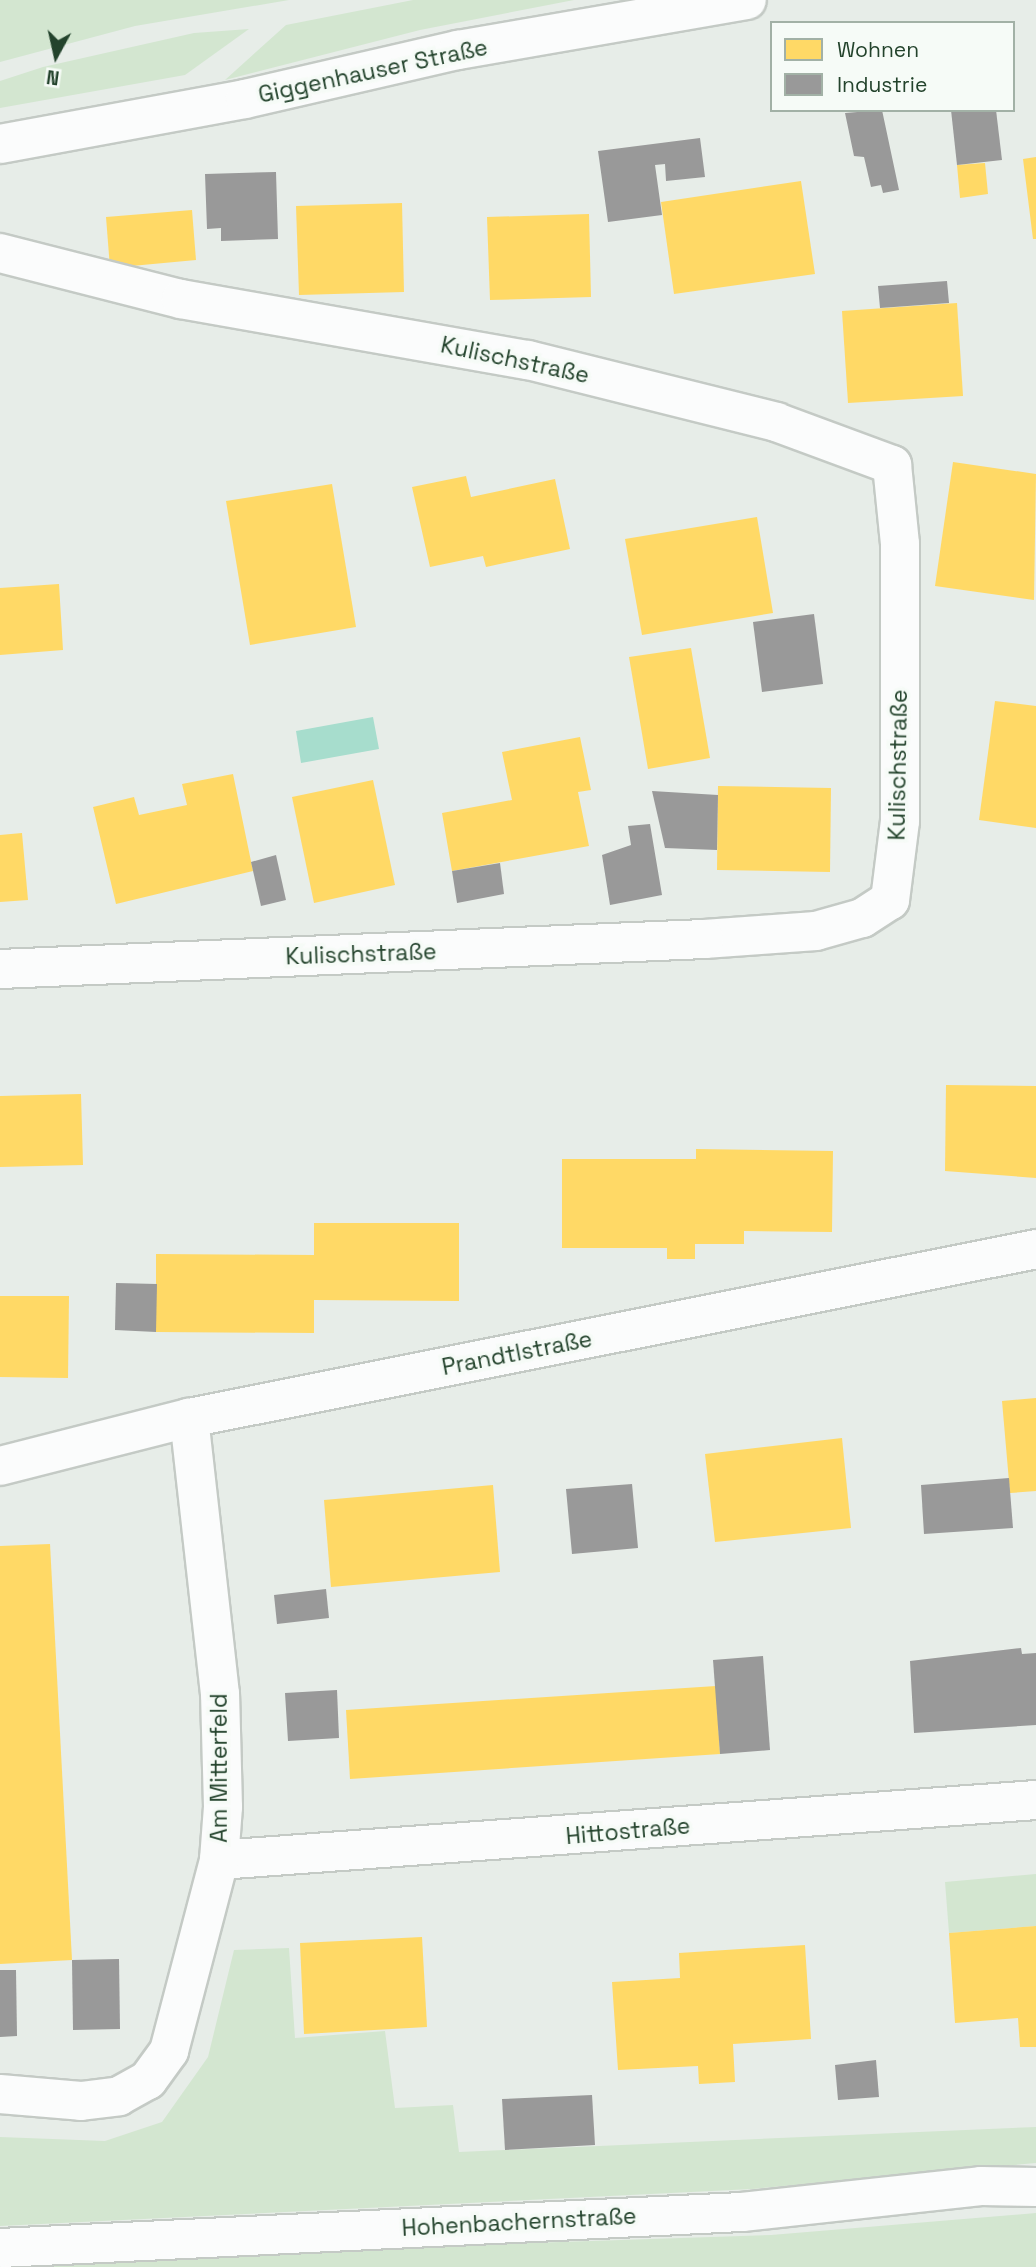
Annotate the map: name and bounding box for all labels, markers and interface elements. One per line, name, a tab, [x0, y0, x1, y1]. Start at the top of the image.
north arrow	[21, 21, 91, 91]
legend	[770, 21, 1015, 112]
street label: Giggenhauser Straße	[256, 33, 490, 109]
text: Wohnen	[837, 36, 919, 63]
text: N	[45, 64, 61, 91]
text: Industrie	[837, 71, 927, 98]
street label: Kulischstraße	[438, 331, 592, 389]
street label: Kulischstraße	[883, 689, 913, 841]
street label: Kulischstraße	[285, 938, 437, 970]
street label: Prandtlstraße	[440, 1325, 594, 1381]
street label: Am Mitterfeld	[205, 1693, 233, 1843]
street label: Hittostraße	[565, 1812, 691, 1850]
street label: Hohenbachernstraße	[401, 2202, 637, 2242]

